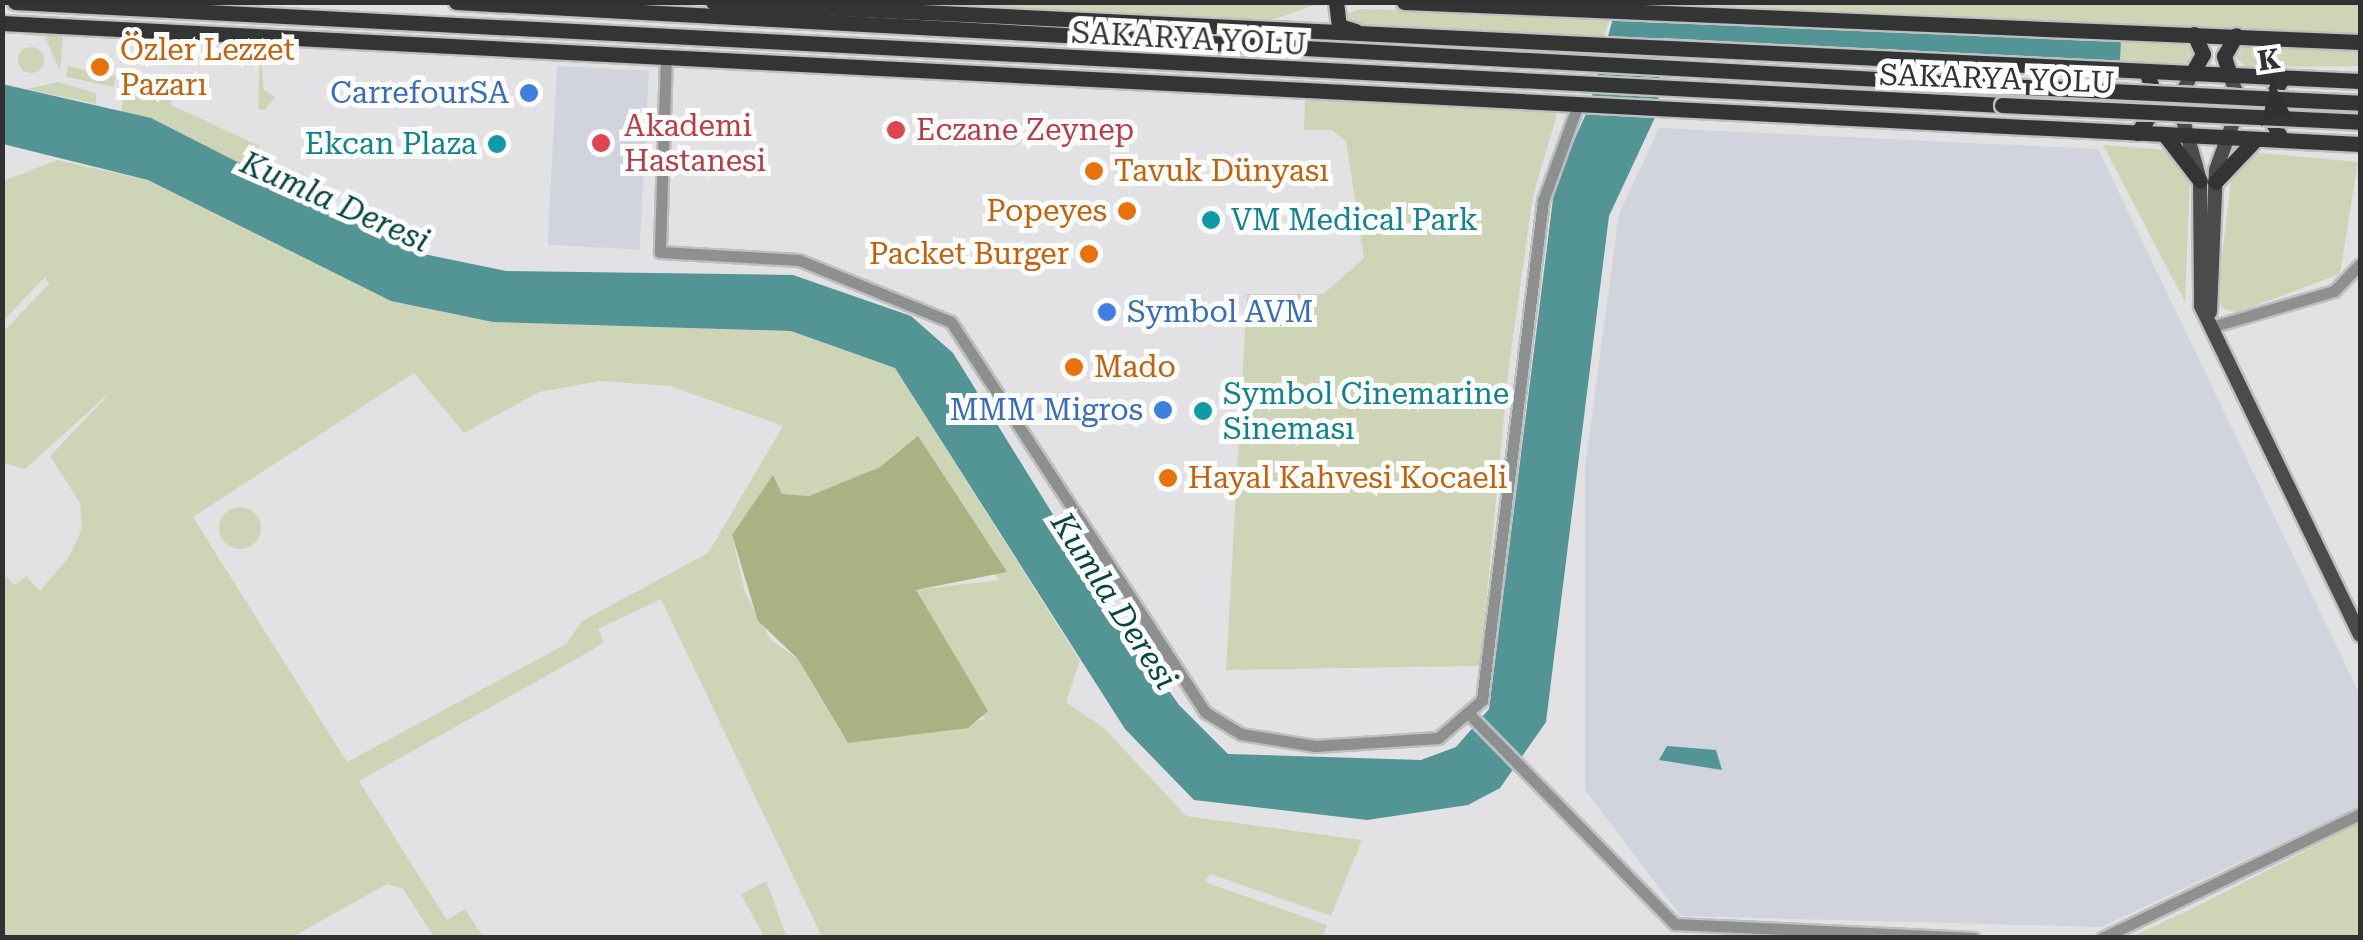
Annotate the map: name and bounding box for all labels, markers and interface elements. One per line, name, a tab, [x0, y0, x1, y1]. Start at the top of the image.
street label: SAKARYA YOLU	[1071, 15, 1307, 63]
place label: Özler Lezzet Pazarı	[120, 32, 295, 102]
north arrow	[2223, 40, 2323, 140]
text: K	[2256, 42, 2282, 78]
marker: Özler Lezzet Pazarı	[89, 56, 111, 78]
street label: SAKARYA YOLU	[1879, 57, 2115, 101]
place label: CarrefourSA	[330, 75, 509, 111]
marker: CarrefourSA	[518, 82, 540, 104]
place label: Akademi Hastanesi	[624, 108, 766, 178]
place label: Eczane Zeynep	[916, 112, 1134, 148]
marker: Eczane Zeynep	[885, 119, 907, 141]
place label: Ekcan Plaza	[305, 126, 477, 162]
marker: Akademi Hastanesi	[588, 130, 614, 156]
marker: Ekcan Plaza	[486, 133, 508, 155]
water label: Kumla Deresi	[235, 143, 435, 261]
place label: Tavuk Dünyası	[1114, 153, 1329, 189]
marker: Tavuk Dünyası	[1083, 160, 1105, 182]
place label: Popeyes	[986, 193, 1107, 229]
marker: Popeyes	[1116, 200, 1138, 222]
place label: VM Medical Park	[1231, 202, 1478, 238]
marker: VM Medical Park	[1200, 209, 1222, 231]
place label: Packet Burger	[869, 236, 1069, 272]
marker: Packet Burger	[1078, 243, 1100, 265]
place label: Symbol AVM	[1127, 294, 1313, 330]
marker: Symbol AVM	[1096, 301, 1118, 323]
place label: Mado	[1094, 349, 1176, 385]
marker: Mado	[1063, 356, 1085, 378]
place label: Symbol Cinemarine Sineması	[1223, 376, 1509, 446]
place label: MMM Migros	[950, 392, 1143, 428]
marker: MMM Migros	[1152, 399, 1174, 421]
marker: Symbol Cinemarine Sineması	[1192, 400, 1214, 422]
place label: Hayal Kahvesi Kocaeli	[1188, 460, 1507, 496]
marker: Hayal Kahvesi Kocaeli	[1157, 467, 1179, 489]
water label: Kumla Deresi	[1043, 506, 1185, 696]

